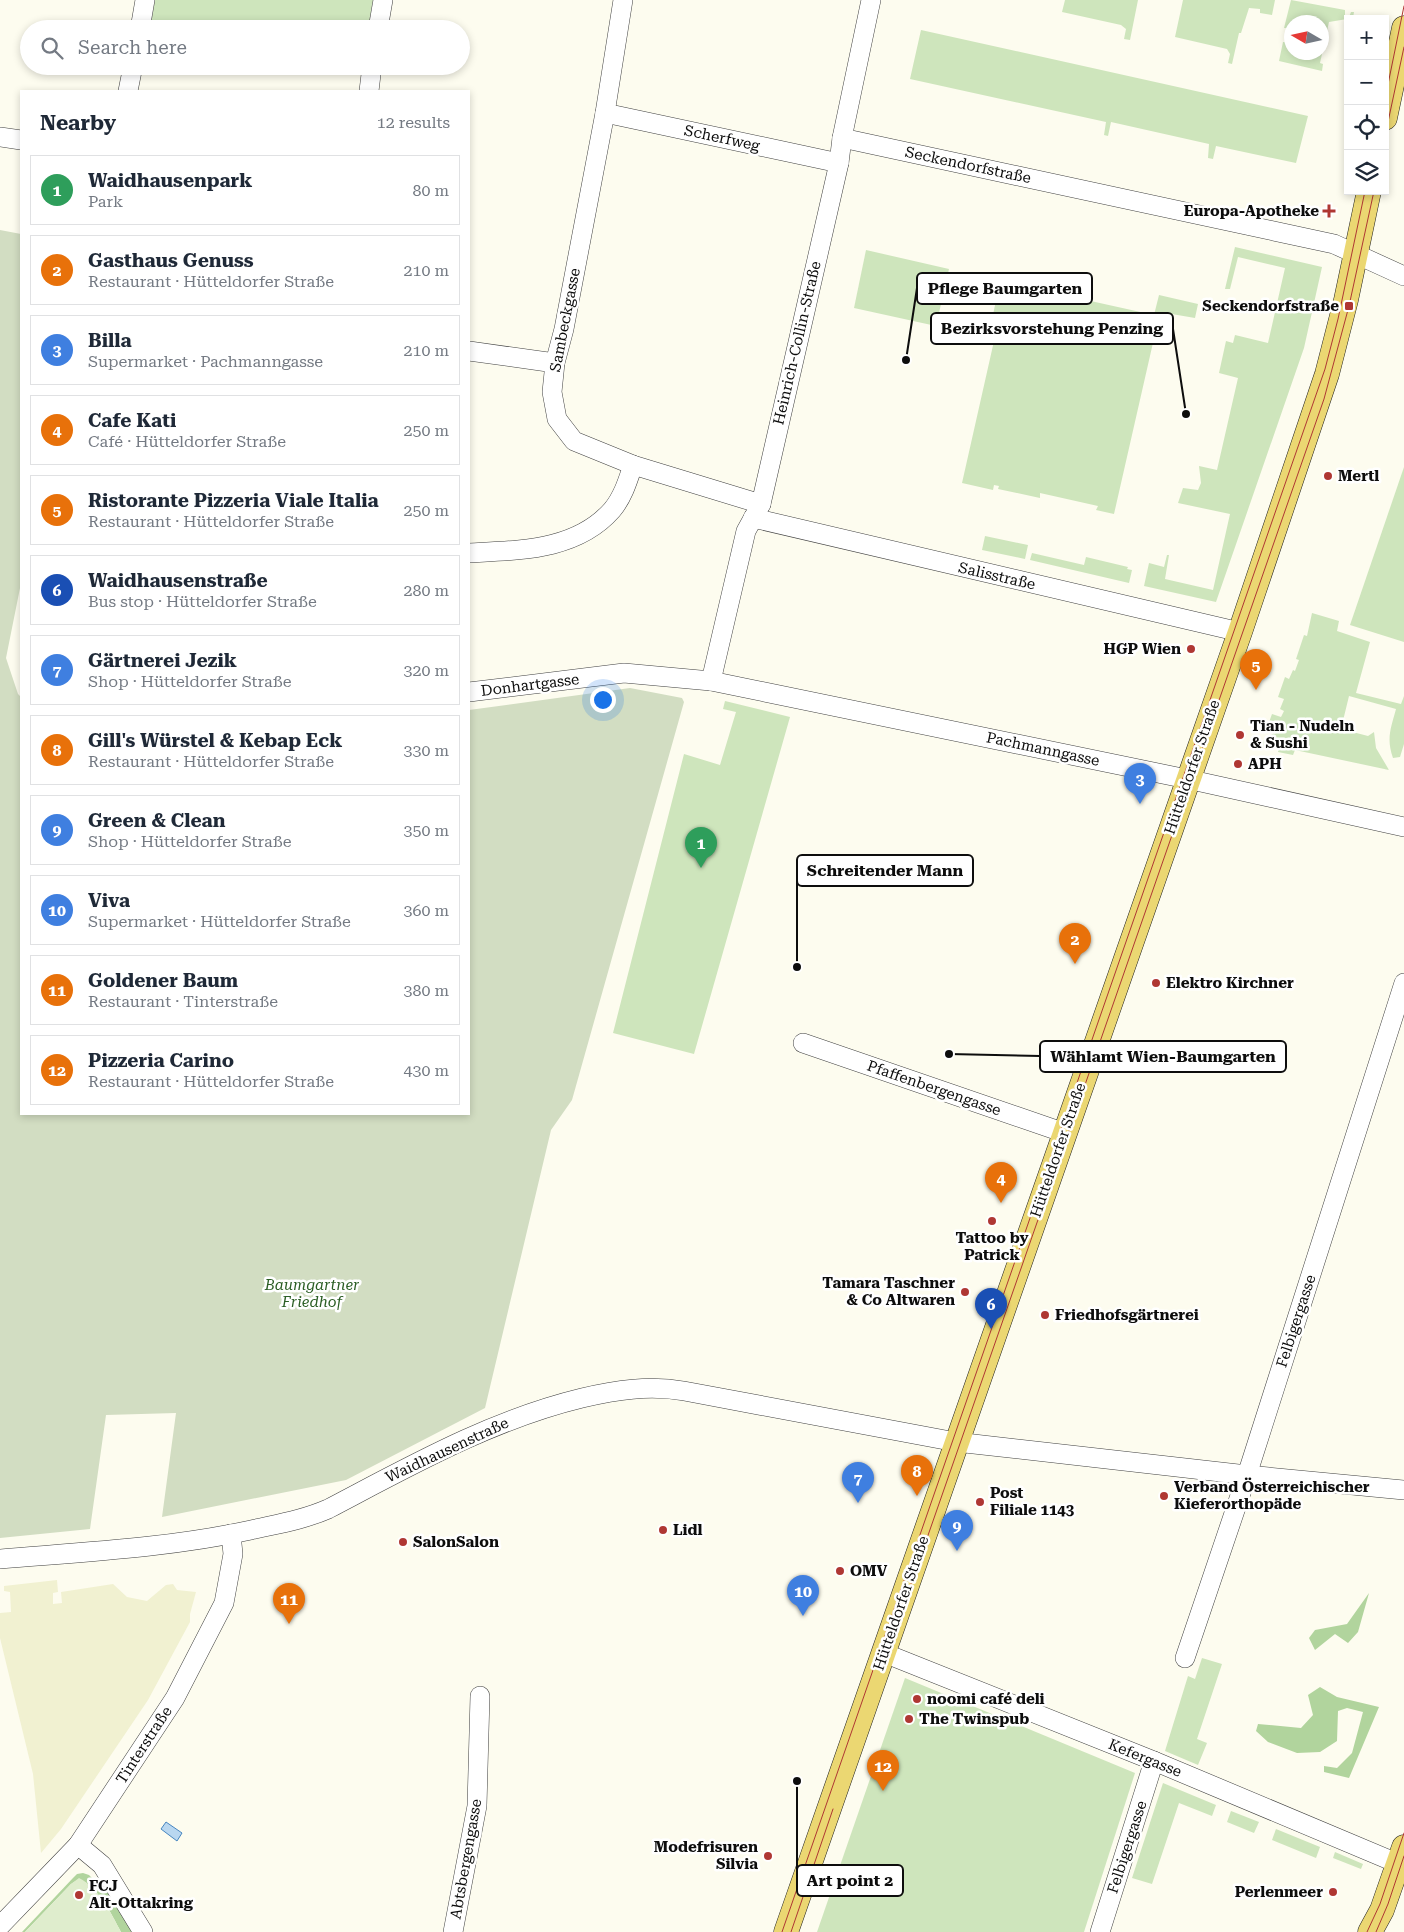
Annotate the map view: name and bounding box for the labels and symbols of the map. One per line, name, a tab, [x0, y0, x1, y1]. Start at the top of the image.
north arrow	[1284, 15, 1329, 60]
street label: Scherfweg	[682, 121, 762, 155]
street label: Seckendorfstraße	[903, 143, 1033, 187]
place label: Europa-Apotheke	[1184, 202, 1319, 220]
marker: Europa-Apotheke	[1323, 205, 1335, 217]
street label: Heinrich-Collin-Straße	[769, 259, 825, 427]
street label: Sambeckgasse	[546, 267, 584, 373]
callout: Pflege Baumgarten	[917, 273, 1092, 304]
text: Pflege Baumgarten	[928, 279, 1083, 298]
place label: Seckendorfstraße	[1202, 297, 1339, 315]
marker: Seckendorfstraße	[1343, 300, 1355, 312]
callout: Bezirksvorstehung Penzing	[931, 313, 1173, 344]
text: Bezirksvorstehung Penzing	[941, 319, 1163, 338]
place label: Mertl	[1338, 467, 1379, 485]
marker: Mertl	[1322, 470, 1334, 482]
street label: Salisstraße	[957, 558, 1037, 594]
place label: HGP Wien	[1104, 640, 1181, 658]
marker: HGP Wien	[1185, 643, 1197, 655]
pin: 5	[1240, 649, 1272, 690]
street label: Donhartgasse	[480, 670, 580, 700]
your location	[590, 687, 616, 713]
street label: Hütteldorfer Straße	[1160, 697, 1224, 837]
place label: Tian - Nudeln & Sushi	[1250, 717, 1354, 752]
street label: Pachmanngasse	[985, 728, 1101, 770]
marker: Tian - Nudeln & Sushi	[1234, 729, 1246, 741]
place label: APH	[1248, 755, 1282, 773]
marker: APH	[1232, 758, 1244, 770]
pin: 3	[1124, 763, 1156, 804]
pin: 1	[685, 827, 717, 868]
callout: Schreitender Mann	[797, 855, 973, 886]
text: Schreitender Mann	[807, 861, 963, 880]
pin: 2	[1059, 923, 1091, 964]
place label: Elektro Kirchner	[1166, 974, 1294, 992]
marker: Elektro Kirchner	[1150, 977, 1162, 989]
callout: Wählamt Wien-Baumgarten	[1040, 1041, 1286, 1072]
text: Wählamt Wien-Baumgarten	[1050, 1047, 1276, 1066]
street label: Pfaffenbergengasse	[865, 1057, 1003, 1119]
street label: Hütteldorfer Straße	[1026, 1080, 1090, 1220]
pin: 4	[985, 1162, 1017, 1203]
marker: Tattoo by Patrick	[986, 1215, 998, 1227]
place label: Tattoo by Patrick	[955, 1229, 1029, 1264]
street label: Felbigergasse	[1273, 1272, 1319, 1370]
place label: Tamara Taschner & Co Altwaren	[822, 1274, 955, 1309]
park label: Baumgartner Friedhof	[264, 1276, 360, 1311]
marker: Tamara Taschner & Co Altwaren	[959, 1286, 971, 1298]
pin: 6	[975, 1288, 1007, 1329]
place label: Friedhofsgärtnerei	[1055, 1306, 1199, 1324]
marker: Friedhofsgärtnerei	[1039, 1309, 1051, 1321]
street label: Waidhausenstraße	[383, 1414, 511, 1486]
pin: 8	[901, 1455, 933, 1496]
pin: 7	[842, 1462, 874, 1503]
place label: Verband Österreichischer Kieferorthopäde	[1174, 1477, 1370, 1513]
place label: Post Filiale 1143	[990, 1484, 1075, 1519]
marker: Verband Österreichischer Kieferorthopäde	[1158, 1490, 1170, 1502]
marker: Post Filiale 1143	[974, 1496, 986, 1508]
pin: 9	[941, 1510, 973, 1551]
place label: Lidl	[673, 1521, 703, 1539]
marker: Lidl	[657, 1524, 669, 1536]
place label: SalonSalon	[413, 1533, 499, 1551]
street label: Hütteldorfer Straße	[869, 1533, 933, 1673]
marker: SalonSalon	[397, 1536, 409, 1548]
place label: OMV	[850, 1562, 888, 1580]
marker: OMV	[834, 1565, 846, 1577]
pin: 10	[787, 1575, 819, 1616]
pin: 11	[273, 1583, 305, 1624]
place label: noomi café deli	[927, 1690, 1045, 1708]
marker: noomi café deli	[911, 1693, 923, 1705]
street label: Tinterstraße	[112, 1703, 176, 1787]
place label: The Twinspub	[919, 1710, 1029, 1728]
marker: The Twinspub	[903, 1713, 915, 1725]
street label: Kefergasse	[1106, 1735, 1184, 1781]
pin: 12	[867, 1750, 899, 1791]
street label: Abtsbergengasse	[447, 1797, 485, 1921]
street label: Felbigergasse	[1104, 1798, 1150, 1896]
place label: Modefrisuren Silvia	[654, 1838, 758, 1873]
marker: Modefrisuren Silvia	[762, 1850, 774, 1862]
callout: Art point 2	[797, 1865, 903, 1896]
text: Art point 2	[807, 1871, 893, 1890]
place label: FCJ Alt-Ottakring	[89, 1877, 194, 1912]
place label: Perlenmeer	[1235, 1883, 1323, 1901]
marker: Perlenmeer	[1327, 1886, 1339, 1898]
marker: FCJ Alt-Ottakring	[73, 1889, 85, 1901]

